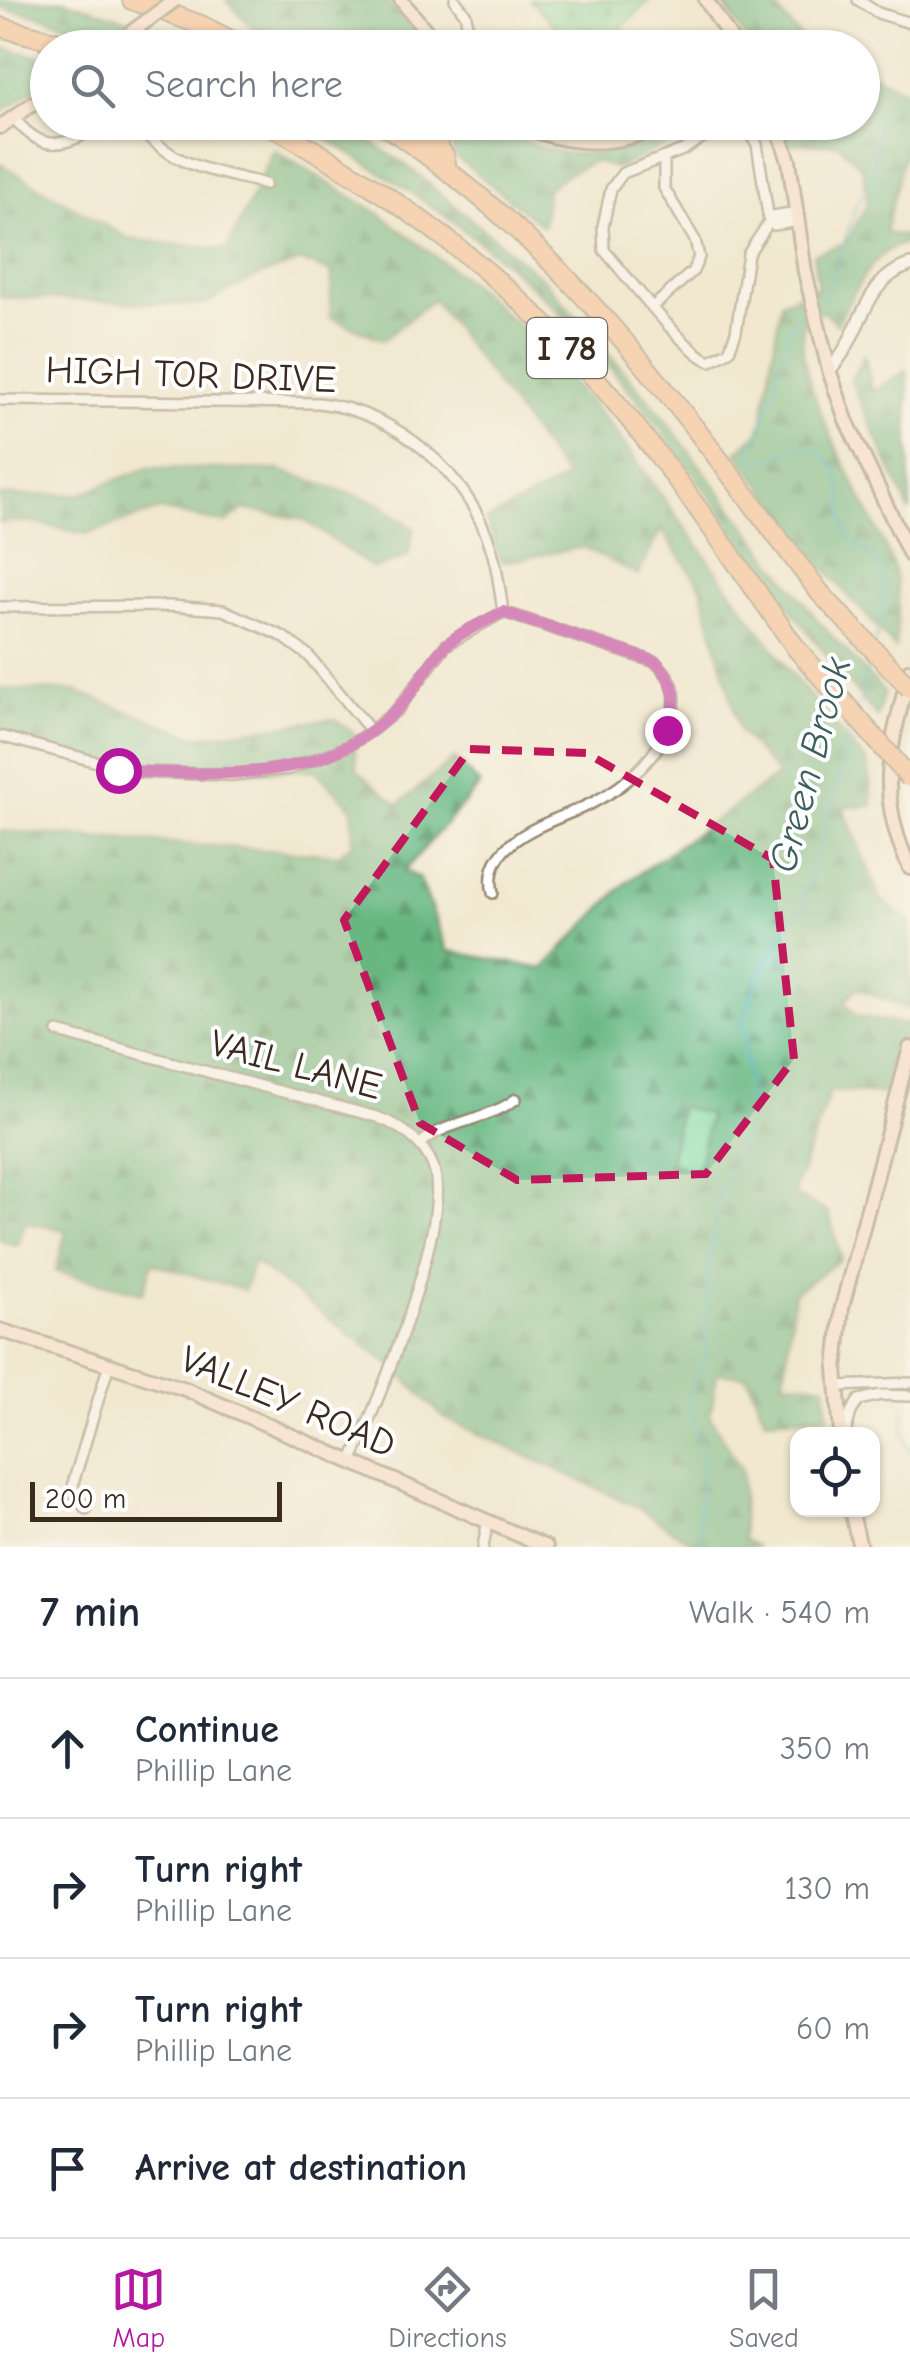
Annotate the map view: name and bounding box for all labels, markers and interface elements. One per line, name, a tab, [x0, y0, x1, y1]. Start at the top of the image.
search box	[30, 30, 880, 140]
icon: search	[65, 58, 120, 113]
text: Search here	[145, 63, 343, 107]
road number: I 78	[527, 318, 607, 378]
street label: HIGH TOR DRIVE	[45, 348, 337, 402]
water label: Green Brook	[759, 652, 861, 877]
route end	[645, 708, 691, 754]
route start	[96, 748, 142, 794]
street label: VAIL LANE	[205, 1021, 387, 1109]
street label: VALLEY ROAD	[174, 1337, 402, 1467]
map controls	[790, 1427, 880, 1517]
button: locate	[790, 1427, 880, 1517]
scale bar	[30, 1477, 282, 1522]
text: 200 m	[45, 1483, 126, 1515]
text: 7 min	[40, 1588, 140, 1637]
text: Walk · 540 m	[689, 1594, 870, 1631]
text: Continue	[135, 1708, 279, 1752]
icon: ahead	[40, 1721, 95, 1776]
text: 350 m	[780, 1730, 870, 1767]
text: Phillip Lane	[135, 1752, 292, 1789]
text: Turn right	[135, 1848, 302, 1892]
icon: right	[40, 1861, 95, 1916]
text: 130 m	[784, 1870, 870, 1907]
text: Phillip Lane	[135, 1892, 292, 1929]
text: Turn right	[135, 1988, 302, 2032]
icon: right	[40, 2001, 95, 2056]
text: 60 m	[796, 2010, 870, 2047]
text: Phillip Lane	[135, 2032, 292, 2069]
icon: arrive	[40, 2141, 95, 2196]
text: Arrive at destination	[135, 2146, 467, 2190]
tab: Map	[111, 2262, 166, 2354]
tab: Directions	[388, 2262, 507, 2354]
tab: Saved	[729, 2262, 799, 2354]

